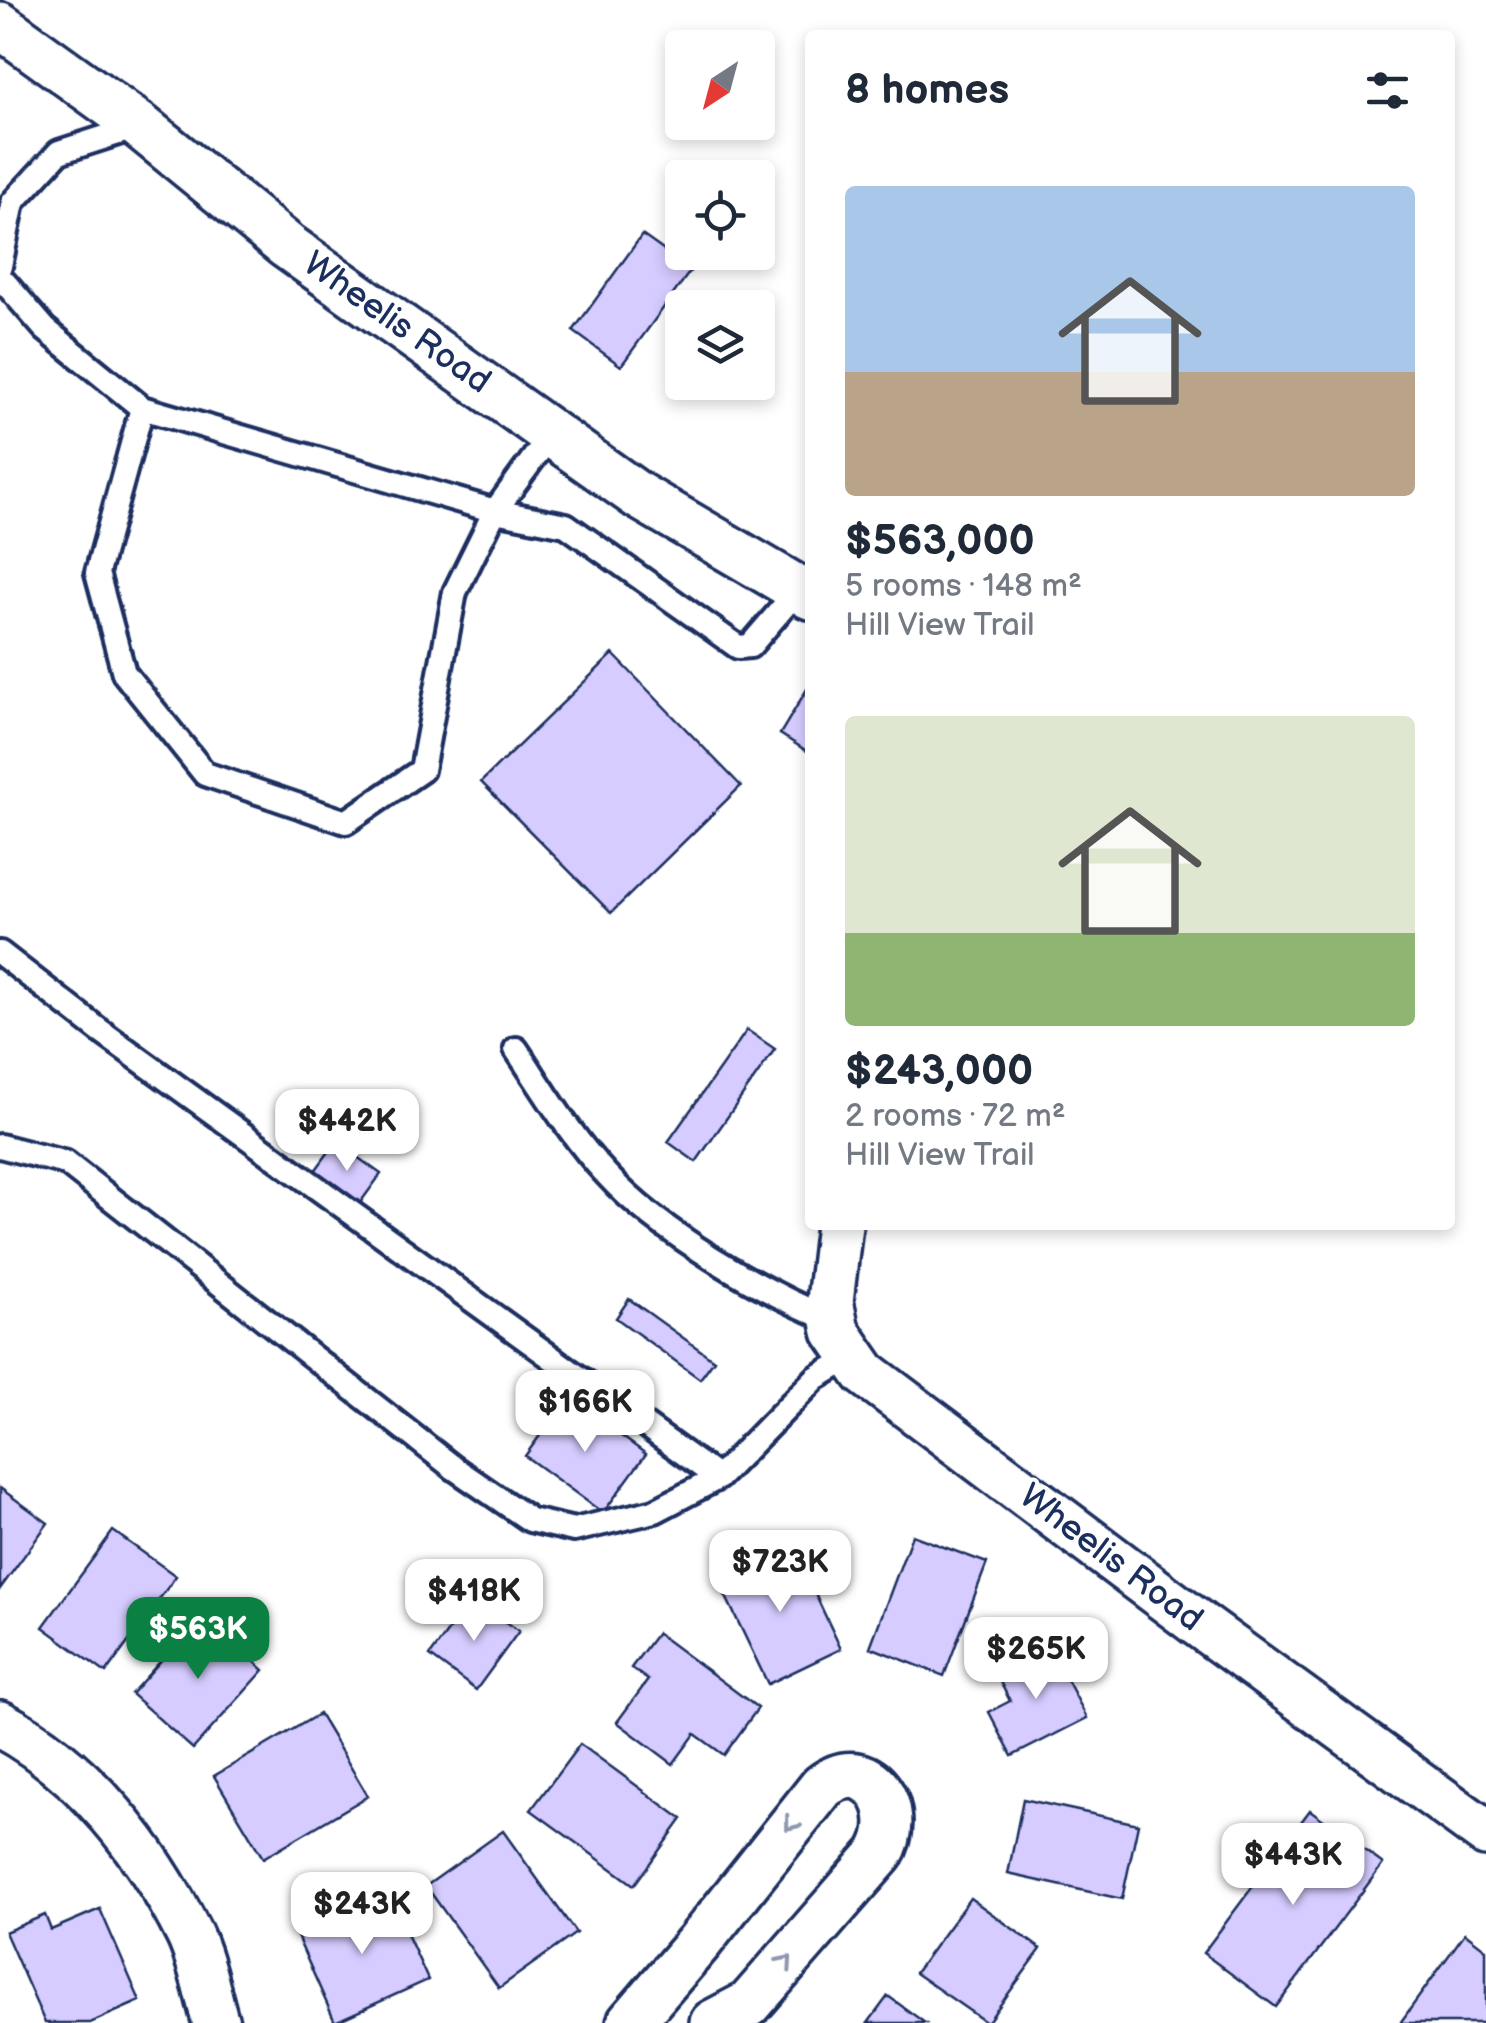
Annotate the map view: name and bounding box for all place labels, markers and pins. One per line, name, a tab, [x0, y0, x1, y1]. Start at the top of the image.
pin: $442K	[277, 1089, 417, 1174]
pin: $166K	[515, 1370, 655, 1455]
pin: $723K	[710, 1530, 850, 1615]
pin: $418K	[404, 1559, 544, 1644]
pin: $563K	[128, 1597, 268, 1682]
pin: $265K	[966, 1617, 1106, 1702]
pin: $443K	[1223, 1823, 1363, 1908]
pin: $243K	[292, 1872, 432, 1957]

